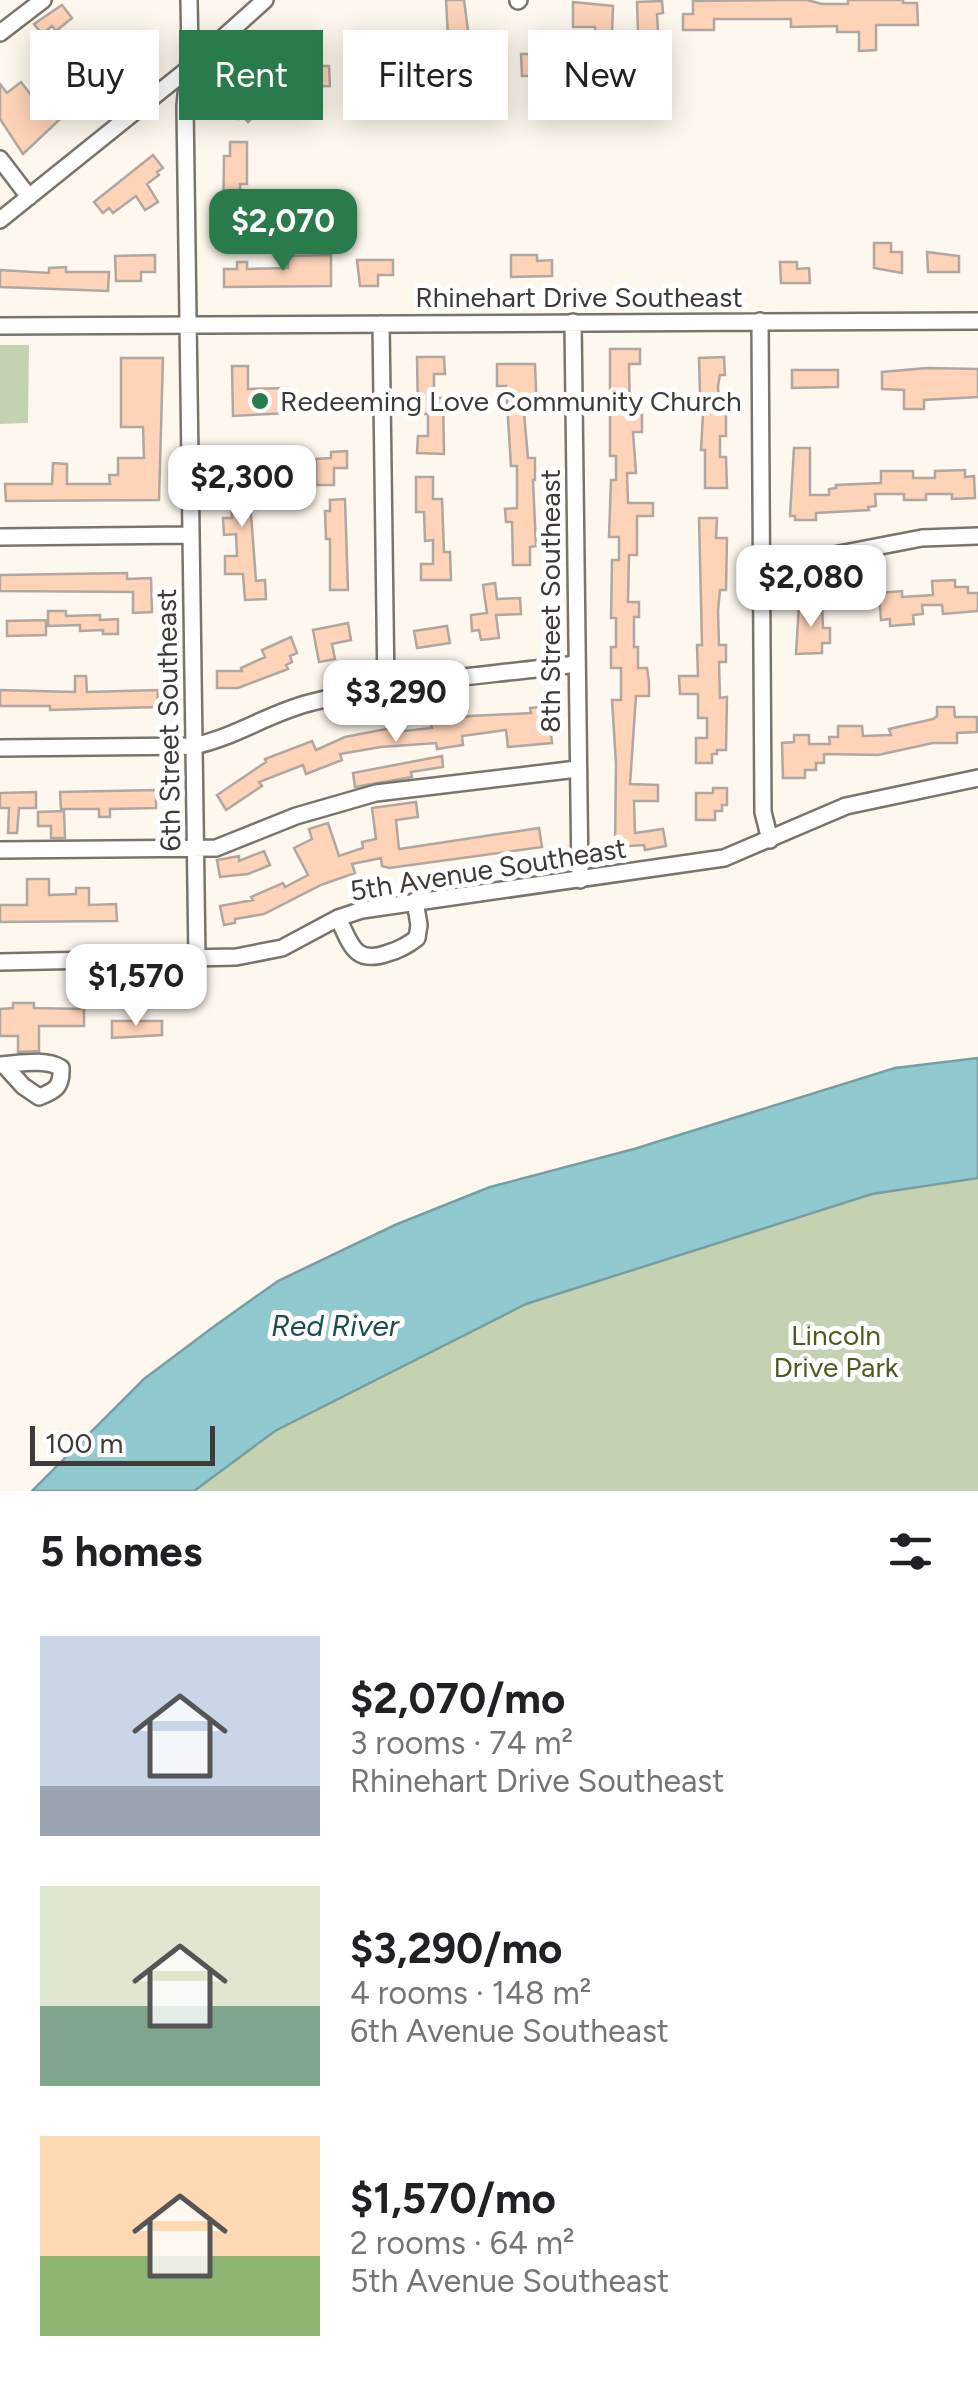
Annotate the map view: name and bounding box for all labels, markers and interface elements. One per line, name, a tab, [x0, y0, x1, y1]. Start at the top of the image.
chip: Buy	[30, 30, 159, 120]
chip: Rent	[179, 30, 323, 120]
chip: Filters	[343, 30, 508, 120]
chip: New	[528, 30, 672, 120]
pin: $2,070	[202, 189, 364, 274]
text: $2,070	[231, 202, 335, 240]
street label: Rhinehart Drive Southeast	[415, 280, 743, 314]
place label: Redeeming Love Community Church	[280, 384, 742, 418]
marker: Redeeming Love Community Church	[249, 390, 271, 412]
pin: $2,300	[161, 445, 323, 530]
text: $2,300	[190, 458, 294, 496]
street label: 8th Street Southeast	[533, 469, 567, 733]
pin: $2,080	[730, 545, 892, 630]
text: $2,080	[758, 558, 864, 596]
street label: 6th Street Southeast	[149, 588, 187, 852]
pin: $3,290	[315, 660, 477, 745]
text: $3,290	[345, 673, 447, 711]
street label: 5th Avenue Southeast	[347, 830, 629, 908]
pin: $1,570	[55, 944, 217, 1029]
text: $1,570	[88, 957, 184, 995]
water label: Red River	[271, 1307, 401, 1344]
park label: Lincoln Drive Park	[774, 1318, 899, 1384]
scale bar	[30, 1421, 215, 1466]
text: 100 m	[45, 1426, 123, 1460]
icon: filters	[883, 1524, 938, 1579]
text: 5 homes	[40, 1526, 202, 1577]
text: $2,070/mo	[350, 1673, 565, 1724]
icon: home	[120, 1676, 240, 1796]
text: 3 rooms · 74 m²	[350, 1724, 573, 1762]
text: Rhinehart Drive Southeast	[350, 1762, 724, 1800]
text: $3,290/mo	[350, 1923, 562, 1974]
icon: home	[120, 1926, 240, 2046]
text: 4 rooms · 148 m²	[350, 1974, 591, 2012]
text: 6th Avenue Southeast	[350, 2012, 669, 2050]
text: $1,570/mo	[350, 2173, 556, 2224]
icon: home	[120, 2176, 240, 2296]
text: 2 rooms · 64 m²	[350, 2224, 574, 2262]
text: 5th Avenue Southeast	[350, 2262, 669, 2300]

